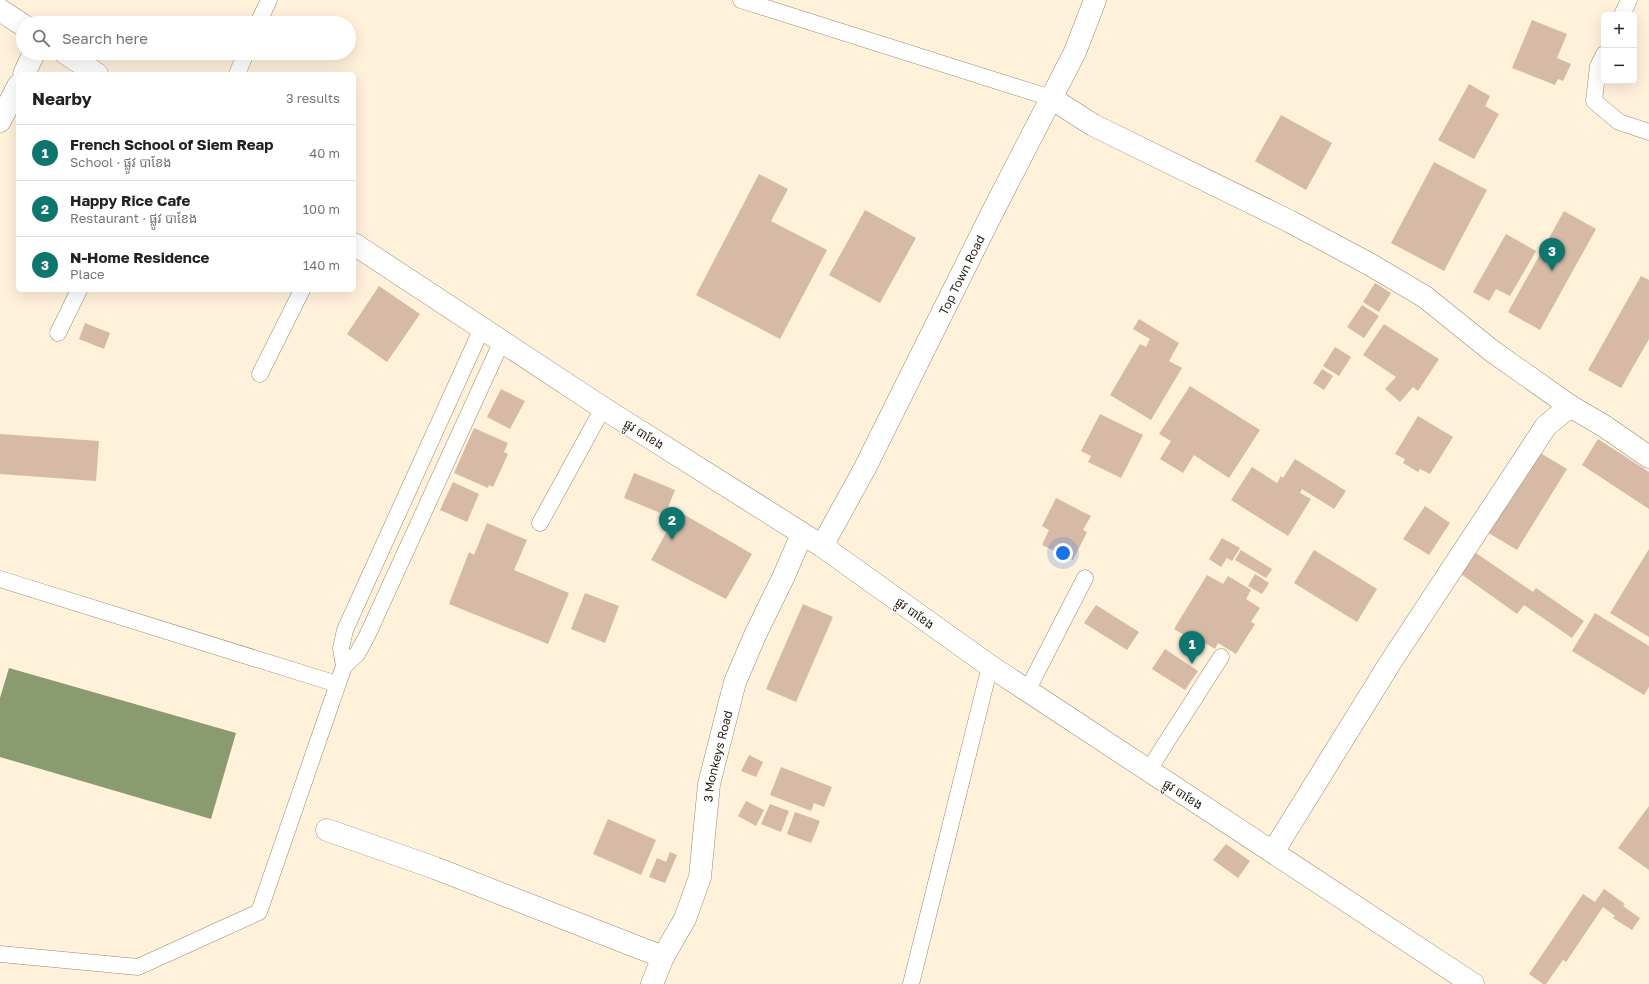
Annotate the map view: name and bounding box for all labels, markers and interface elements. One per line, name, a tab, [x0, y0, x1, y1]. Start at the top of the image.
map controls	[1601, 12, 1637, 84]
button: +	[1601, 12, 1637, 48]
search box	[16, 16, 356, 60]
icon: search	[30, 27, 52, 49]
text: Search here	[62, 29, 148, 47]
button: −	[1601, 48, 1637, 84]
text: Nearby	[32, 88, 92, 109]
text: 3 results	[286, 90, 340, 106]
text: French School of Siem Reap	[70, 135, 273, 153]
text: 1	[42, 145, 48, 161]
text: 40 m	[309, 145, 340, 161]
text: School · ផ្លូវ បាខែង	[70, 154, 172, 170]
text: Happy Rice Cafe	[70, 191, 190, 209]
text: 2	[41, 201, 49, 217]
text: 100 m	[303, 201, 340, 217]
text: Restaurant · ផ្លូវ បាខែង	[70, 210, 197, 226]
street label: Top Town Road	[935, 232, 987, 317]
pin: 3	[1539, 238, 1565, 271]
text: N-Home Residence	[70, 248, 209, 266]
text: 3	[41, 257, 49, 273]
text: 140 m	[303, 257, 340, 273]
text: Place	[70, 266, 105, 282]
street label: ផ្លូវ បាខែង	[619, 416, 667, 455]
pin: 2	[659, 507, 685, 540]
your location	[1053, 543, 1073, 563]
street label: ផ្លូវ បាខែង	[891, 594, 937, 635]
pin: 1	[1179, 631, 1205, 664]
street label: 3 Monkeys Road	[700, 709, 735, 803]
street label: ផ្លូវ បាខែង	[1158, 776, 1206, 815]

